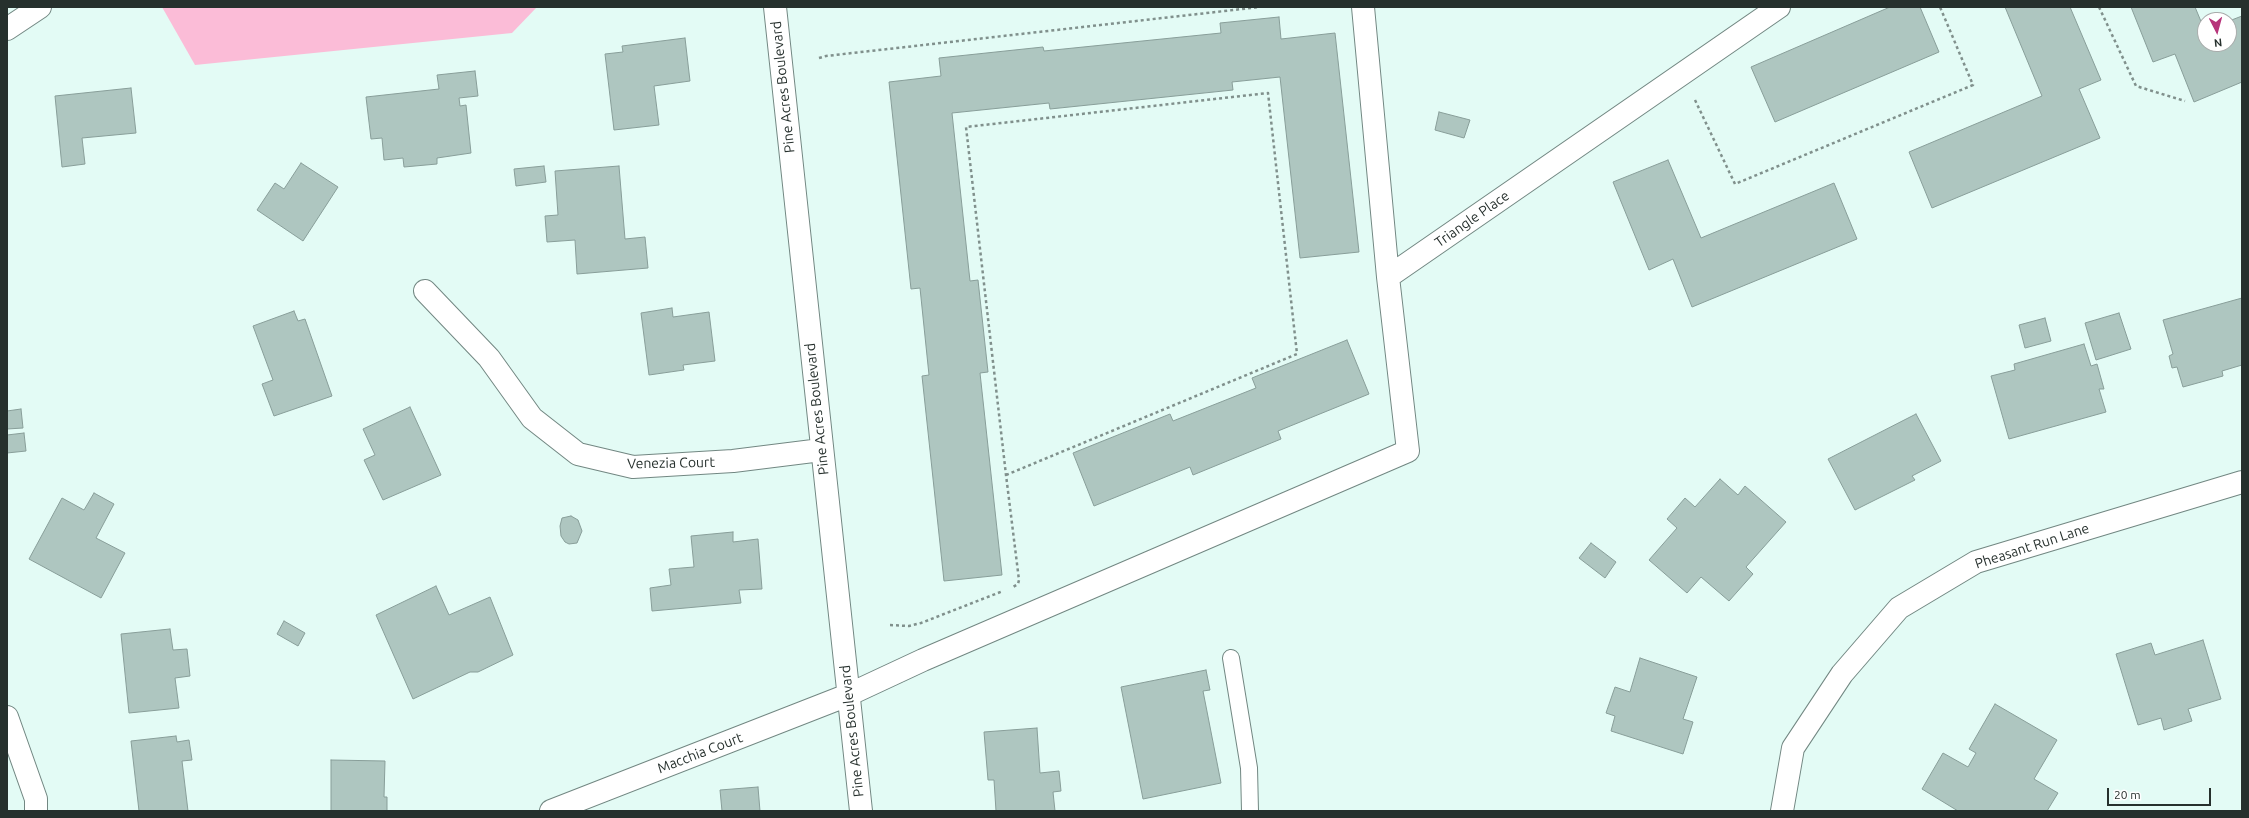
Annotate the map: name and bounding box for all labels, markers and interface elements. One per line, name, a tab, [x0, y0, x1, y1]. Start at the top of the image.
north arrow	[2197, 12, 2237, 52]
street label: Pine Acres Boulevard	[768, 20, 798, 154]
text: N	[2213, 37, 2223, 49]
street label: Triangle Place	[1431, 187, 1513, 251]
street label: Pine Acres Boulevard	[802, 342, 832, 476]
street label: Venezia Court	[627, 454, 715, 472]
street label: Pheasant Run Lane	[1973, 520, 2091, 572]
street label: Pine Acres Boulevard	[837, 664, 867, 798]
street label: Macchia Court	[655, 729, 745, 777]
scale bar	[2109, 780, 2213, 806]
text: 20 m	[2114, 788, 2141, 801]

